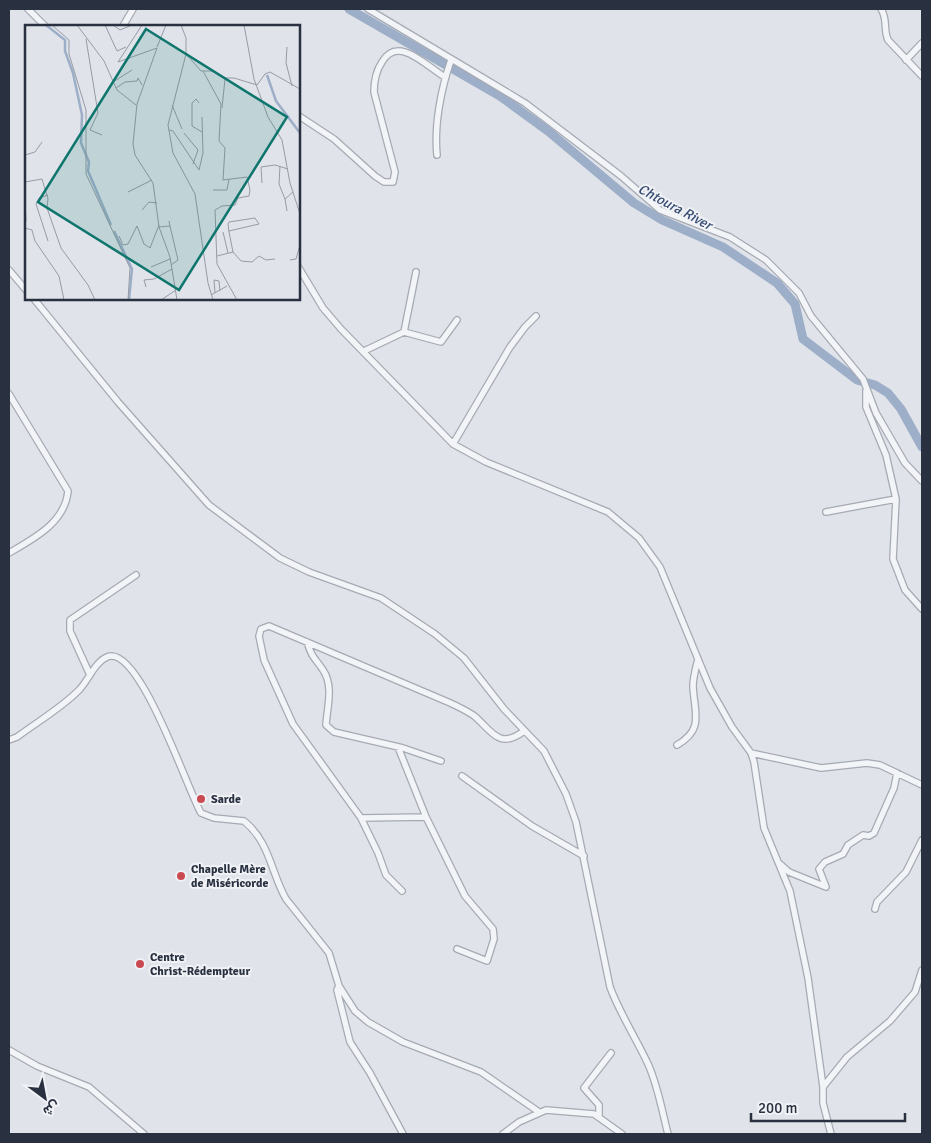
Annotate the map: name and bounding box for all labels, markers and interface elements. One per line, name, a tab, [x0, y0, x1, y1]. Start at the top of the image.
inset map	[25, 25, 300, 300]
water label: Chtoura River	[635, 180, 717, 234]
place label: Sarde	[211, 792, 241, 807]
marker: Sarde	[195, 793, 207, 805]
place label: Chapelle Mère de Miséricorde	[191, 862, 268, 891]
marker: Chapelle Mère de Miséricorde	[175, 870, 187, 882]
place label: Centre Christ-Rédempteur	[150, 950, 250, 979]
marker: Centre Christ-Rédempteur	[134, 958, 146, 970]
north arrow	[20, 1073, 70, 1123]
scale bar	[751, 1090, 905, 1122]
text: ش	[40, 1097, 63, 1120]
text: 200 m	[758, 1099, 798, 1117]

